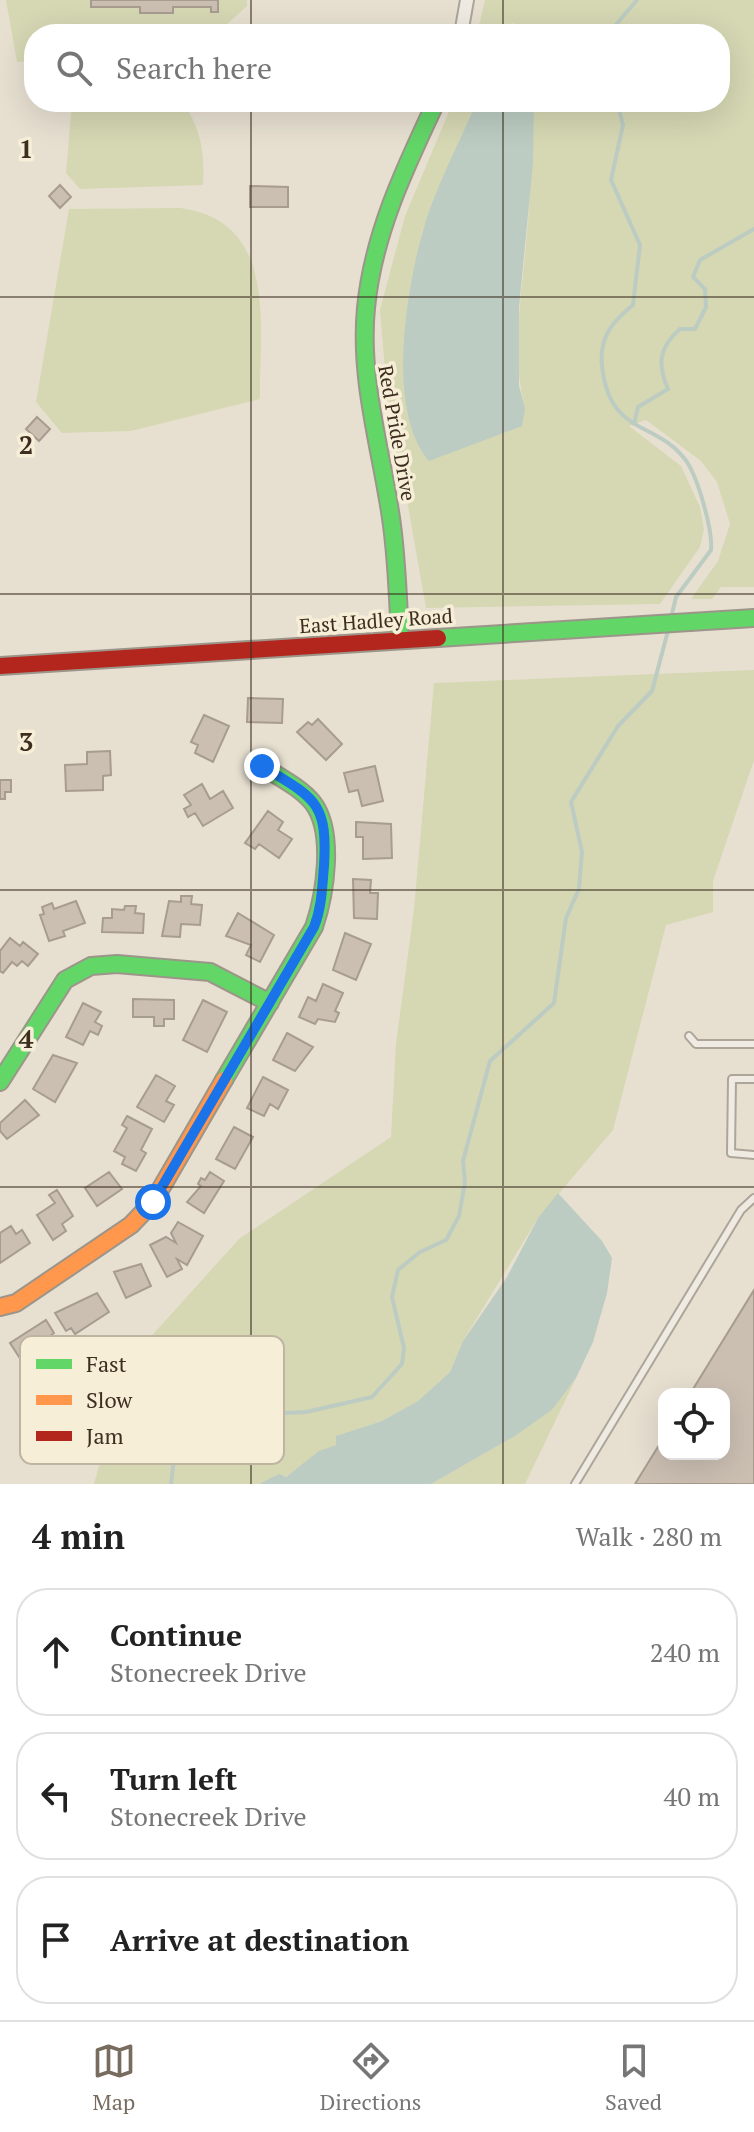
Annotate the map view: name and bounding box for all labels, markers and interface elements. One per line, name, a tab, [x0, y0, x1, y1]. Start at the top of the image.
search box	[24, 24, 730, 112]
icon: search	[52, 46, 96, 90]
text: Search here	[116, 48, 272, 88]
text: 1	[19, 131, 33, 165]
street label: Red Pride Drive	[372, 363, 423, 503]
text: 2	[19, 427, 33, 461]
street label: East Hadley Road	[298, 602, 454, 639]
text: 3	[19, 724, 33, 758]
route end	[244, 748, 280, 784]
text: 4	[19, 1021, 34, 1055]
route start	[135, 1184, 171, 1220]
legend	[20, 1336, 284, 1464]
text: Fast	[86, 1349, 127, 1378]
text: Slow	[86, 1385, 133, 1414]
map controls	[658, 1388, 730, 1460]
button: locate	[658, 1388, 730, 1460]
text: Jam	[86, 1421, 124, 1450]
text: 4 min	[32, 1514, 125, 1559]
text: Walk · 280 m	[576, 1519, 722, 1553]
text: Continue	[110, 1615, 242, 1655]
icon: ahead	[34, 1630, 78, 1674]
text: 240 m	[650, 1635, 720, 1669]
text: Stonecreek Drive	[110, 1655, 306, 1689]
text: Turn left	[110, 1759, 237, 1799]
icon: left	[34, 1774, 78, 1818]
text: 40 m	[664, 1779, 720, 1813]
text: Stonecreek Drive	[110, 1799, 306, 1833]
icon: arrive	[34, 1918, 78, 1962]
text: Arrive at destination	[110, 1920, 409, 1960]
tab: Map	[92, 2039, 136, 2116]
tab: Directions	[320, 2039, 421, 2116]
tab: Saved	[605, 2039, 662, 2116]

